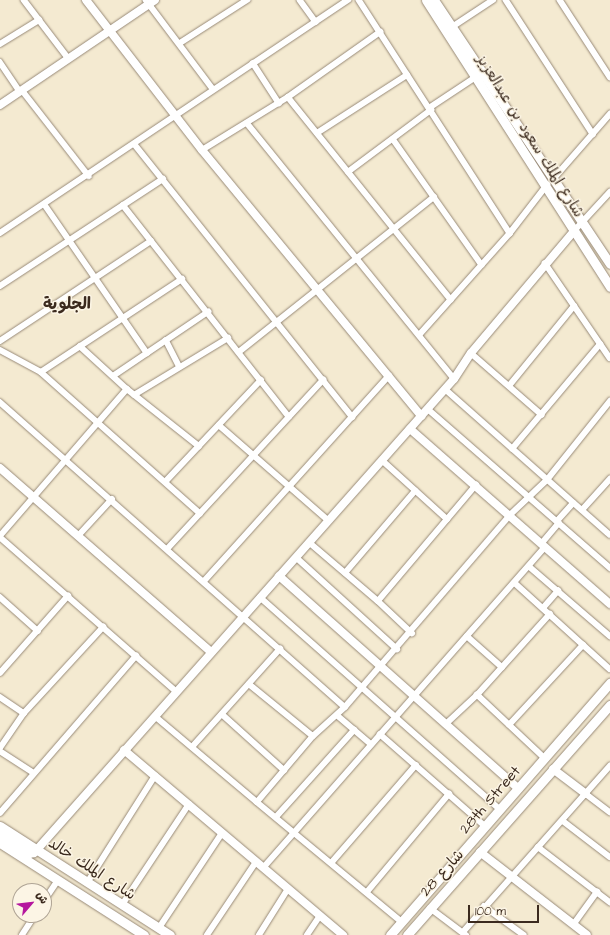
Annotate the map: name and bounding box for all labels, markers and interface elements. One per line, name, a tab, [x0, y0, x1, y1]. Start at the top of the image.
street label: شارع الملك سعود بن عبدالعزيز	[472, 51, 588, 221]
district label: الجلوية	[43, 294, 91, 314]
street label: 28th Street	[456, 762, 524, 838]
street label: شارع الملك خالد	[45, 834, 139, 904]
street label: شارع 28	[416, 846, 468, 900]
north arrow	[12, 883, 52, 923]
text: ش	[33, 889, 52, 906]
scale bar	[470, 897, 541, 923]
text: 100 m	[475, 903, 506, 920]

